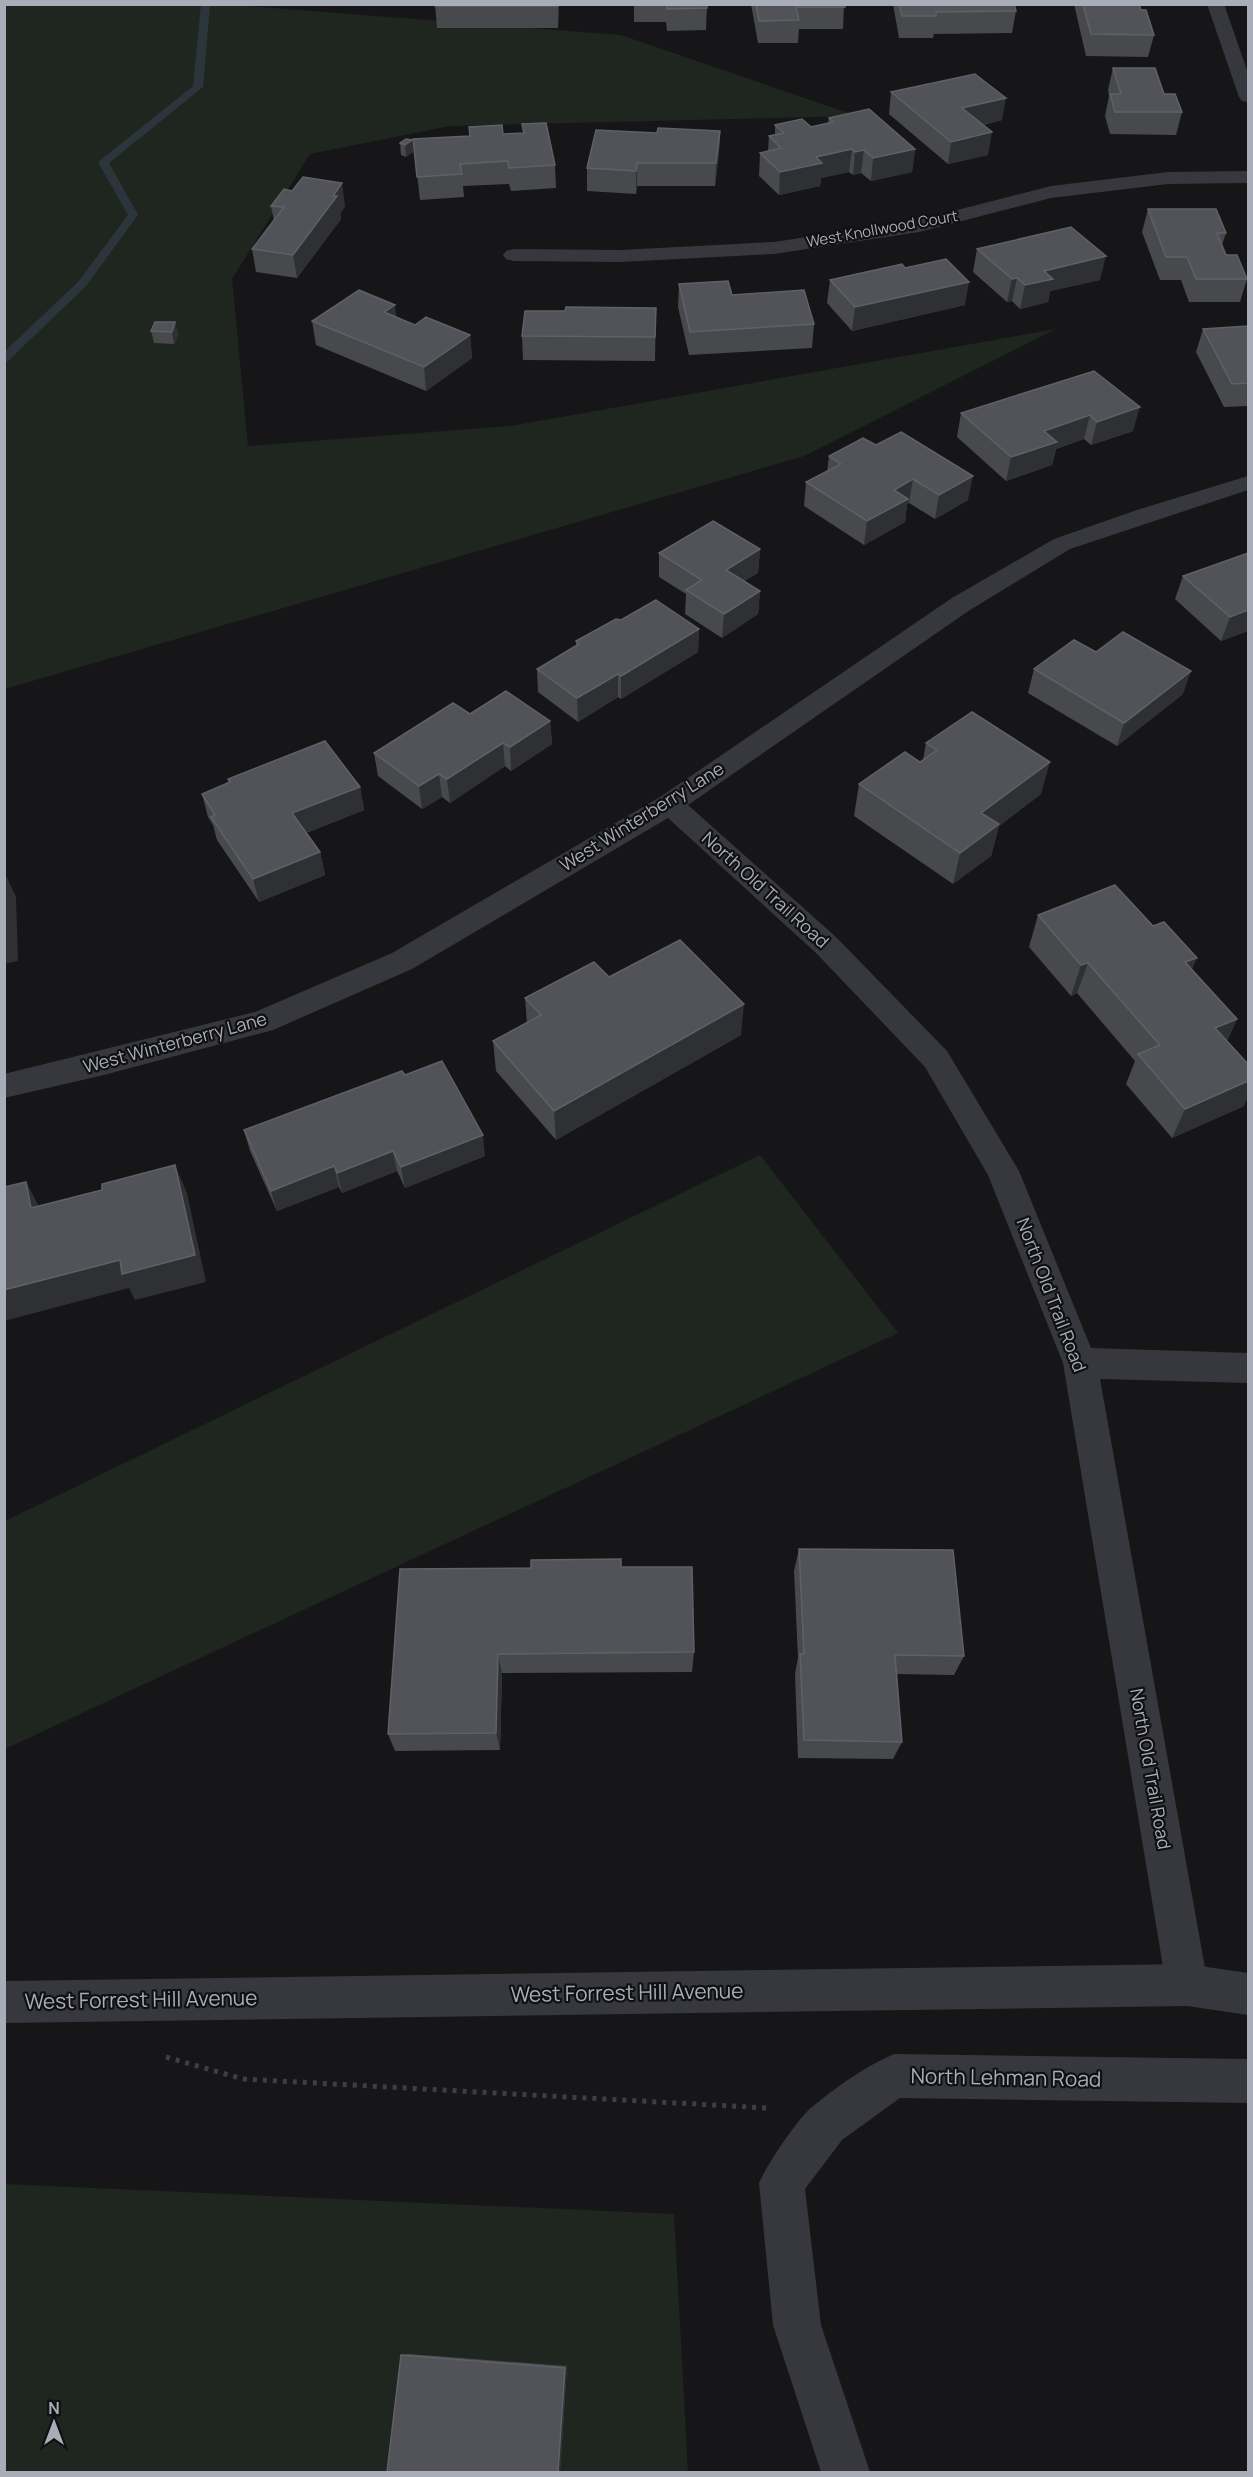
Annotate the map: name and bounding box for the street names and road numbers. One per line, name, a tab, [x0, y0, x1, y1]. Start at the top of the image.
street label: West Knollwood Court	[805, 205, 959, 252]
street label: West Winterberry Lane	[555, 756, 728, 876]
street label: North Old Trail Road	[697, 826, 834, 953]
street label: West Winterberry Lane	[80, 1006, 269, 1078]
street label: North Old Trail Road	[1012, 1214, 1092, 1375]
street label: North Old Trail Road	[1125, 1686, 1177, 1851]
street label: West Forrest Hill Avenue	[510, 1976, 744, 2008]
street label: West Forrest Hill Avenue	[24, 1983, 258, 2015]
street label: North Lehman Road	[910, 2061, 1102, 2093]

